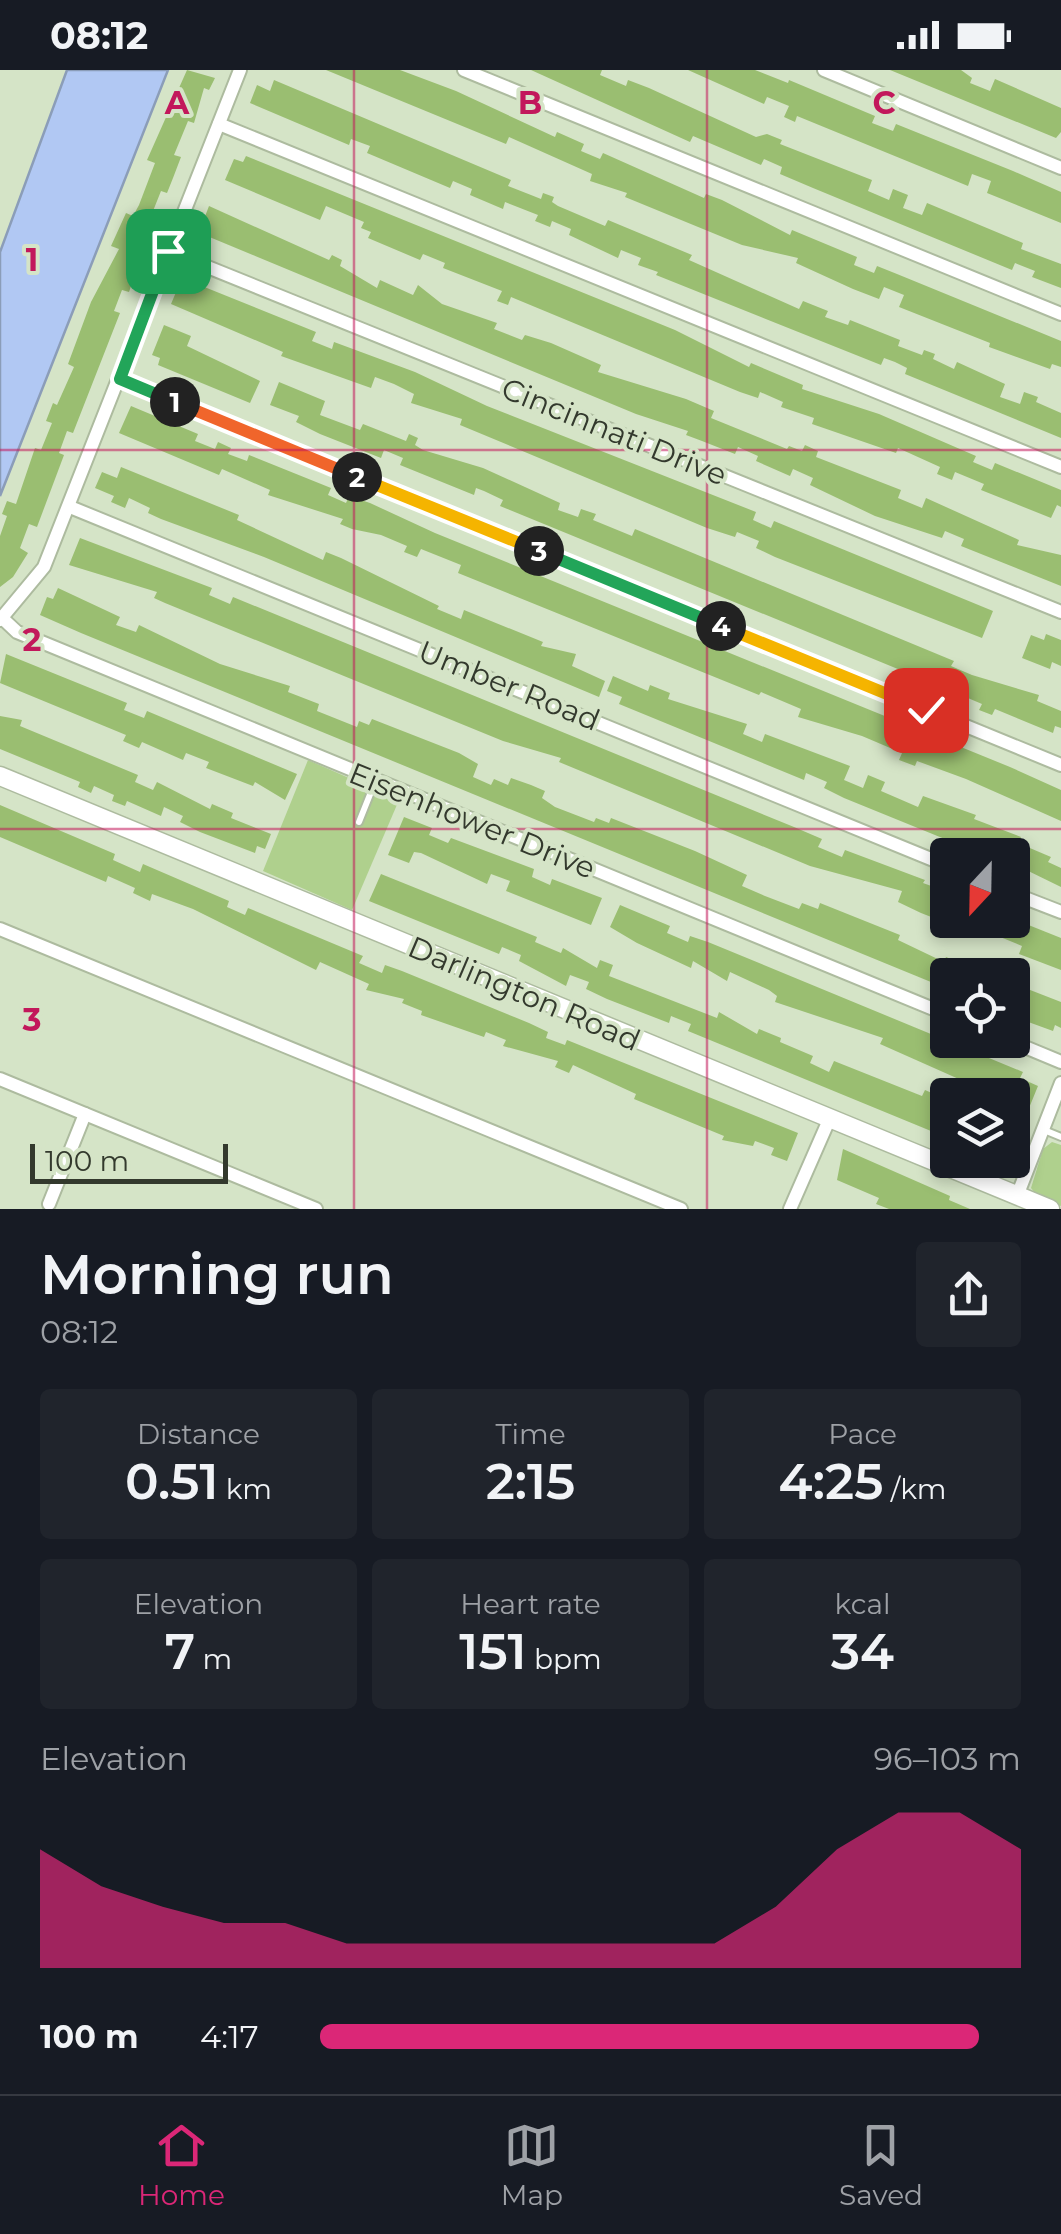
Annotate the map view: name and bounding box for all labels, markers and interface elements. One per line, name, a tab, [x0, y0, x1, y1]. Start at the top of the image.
text: 08:12	[50, 12, 148, 59]
text: A	[164, 83, 190, 122]
text: B	[518, 83, 542, 122]
text: C	[872, 83, 896, 122]
pin	[126, 209, 211, 294]
icon: arrive	[141, 224, 196, 279]
text: 1	[26, 240, 38, 279]
street label: Cincinnati Drive	[496, 370, 732, 494]
pin: 1	[150, 377, 200, 427]
text: 1	[170, 385, 180, 419]
pin: 2	[332, 452, 382, 502]
text: 2	[349, 460, 365, 494]
pin: 3	[514, 526, 564, 576]
text: 3	[531, 534, 547, 568]
pin: 4	[696, 601, 746, 651]
text: 4	[711, 609, 731, 643]
text: 2	[23, 620, 41, 659]
street label: Umber Road	[413, 632, 605, 739]
pin	[884, 668, 969, 753]
icon: check	[899, 683, 954, 738]
street label: Eisenhower Drive	[344, 754, 601, 887]
north arrow	[930, 838, 1030, 938]
map controls	[930, 838, 1030, 1178]
street label: Darlington Road	[403, 928, 646, 1059]
button: locate	[930, 958, 1030, 1058]
text: 3	[22, 1000, 41, 1039]
button: layers	[930, 1078, 1030, 1178]
scale bar	[30, 1139, 228, 1184]
text: 100 m	[45, 1144, 129, 1178]
text: Morning run	[40, 1241, 394, 1308]
button: share	[916, 1242, 1021, 1347]
text: 08:12	[40, 1312, 118, 1351]
text: Distance	[137, 1417, 260, 1451]
text: Time	[495, 1417, 566, 1451]
text: Pace	[828, 1417, 897, 1451]
text: 0.51	[125, 1451, 218, 1512]
text: 2:15	[486, 1451, 575, 1512]
text: 4:25	[779, 1451, 883, 1512]
text: km	[218, 1472, 272, 1506]
text: /km	[883, 1472, 946, 1506]
text: Elevation	[134, 1587, 263, 1621]
text: Heart rate	[460, 1587, 601, 1621]
text: kcal	[835, 1587, 890, 1621]
text: 7	[165, 1621, 195, 1682]
text: 151	[459, 1621, 527, 1682]
text: 34	[831, 1621, 894, 1682]
text: m	[195, 1642, 232, 1676]
text: bpm	[527, 1642, 602, 1676]
text: Elevation	[40, 1739, 188, 1778]
text: 96–103 m	[874, 1739, 1021, 1778]
text: 100 m	[40, 2017, 139, 2056]
text: 4:17	[200, 2017, 259, 2056]
tab: Home	[138, 2118, 225, 2212]
tab: Map	[501, 2118, 563, 2212]
tab: Saved	[839, 2118, 923, 2212]

